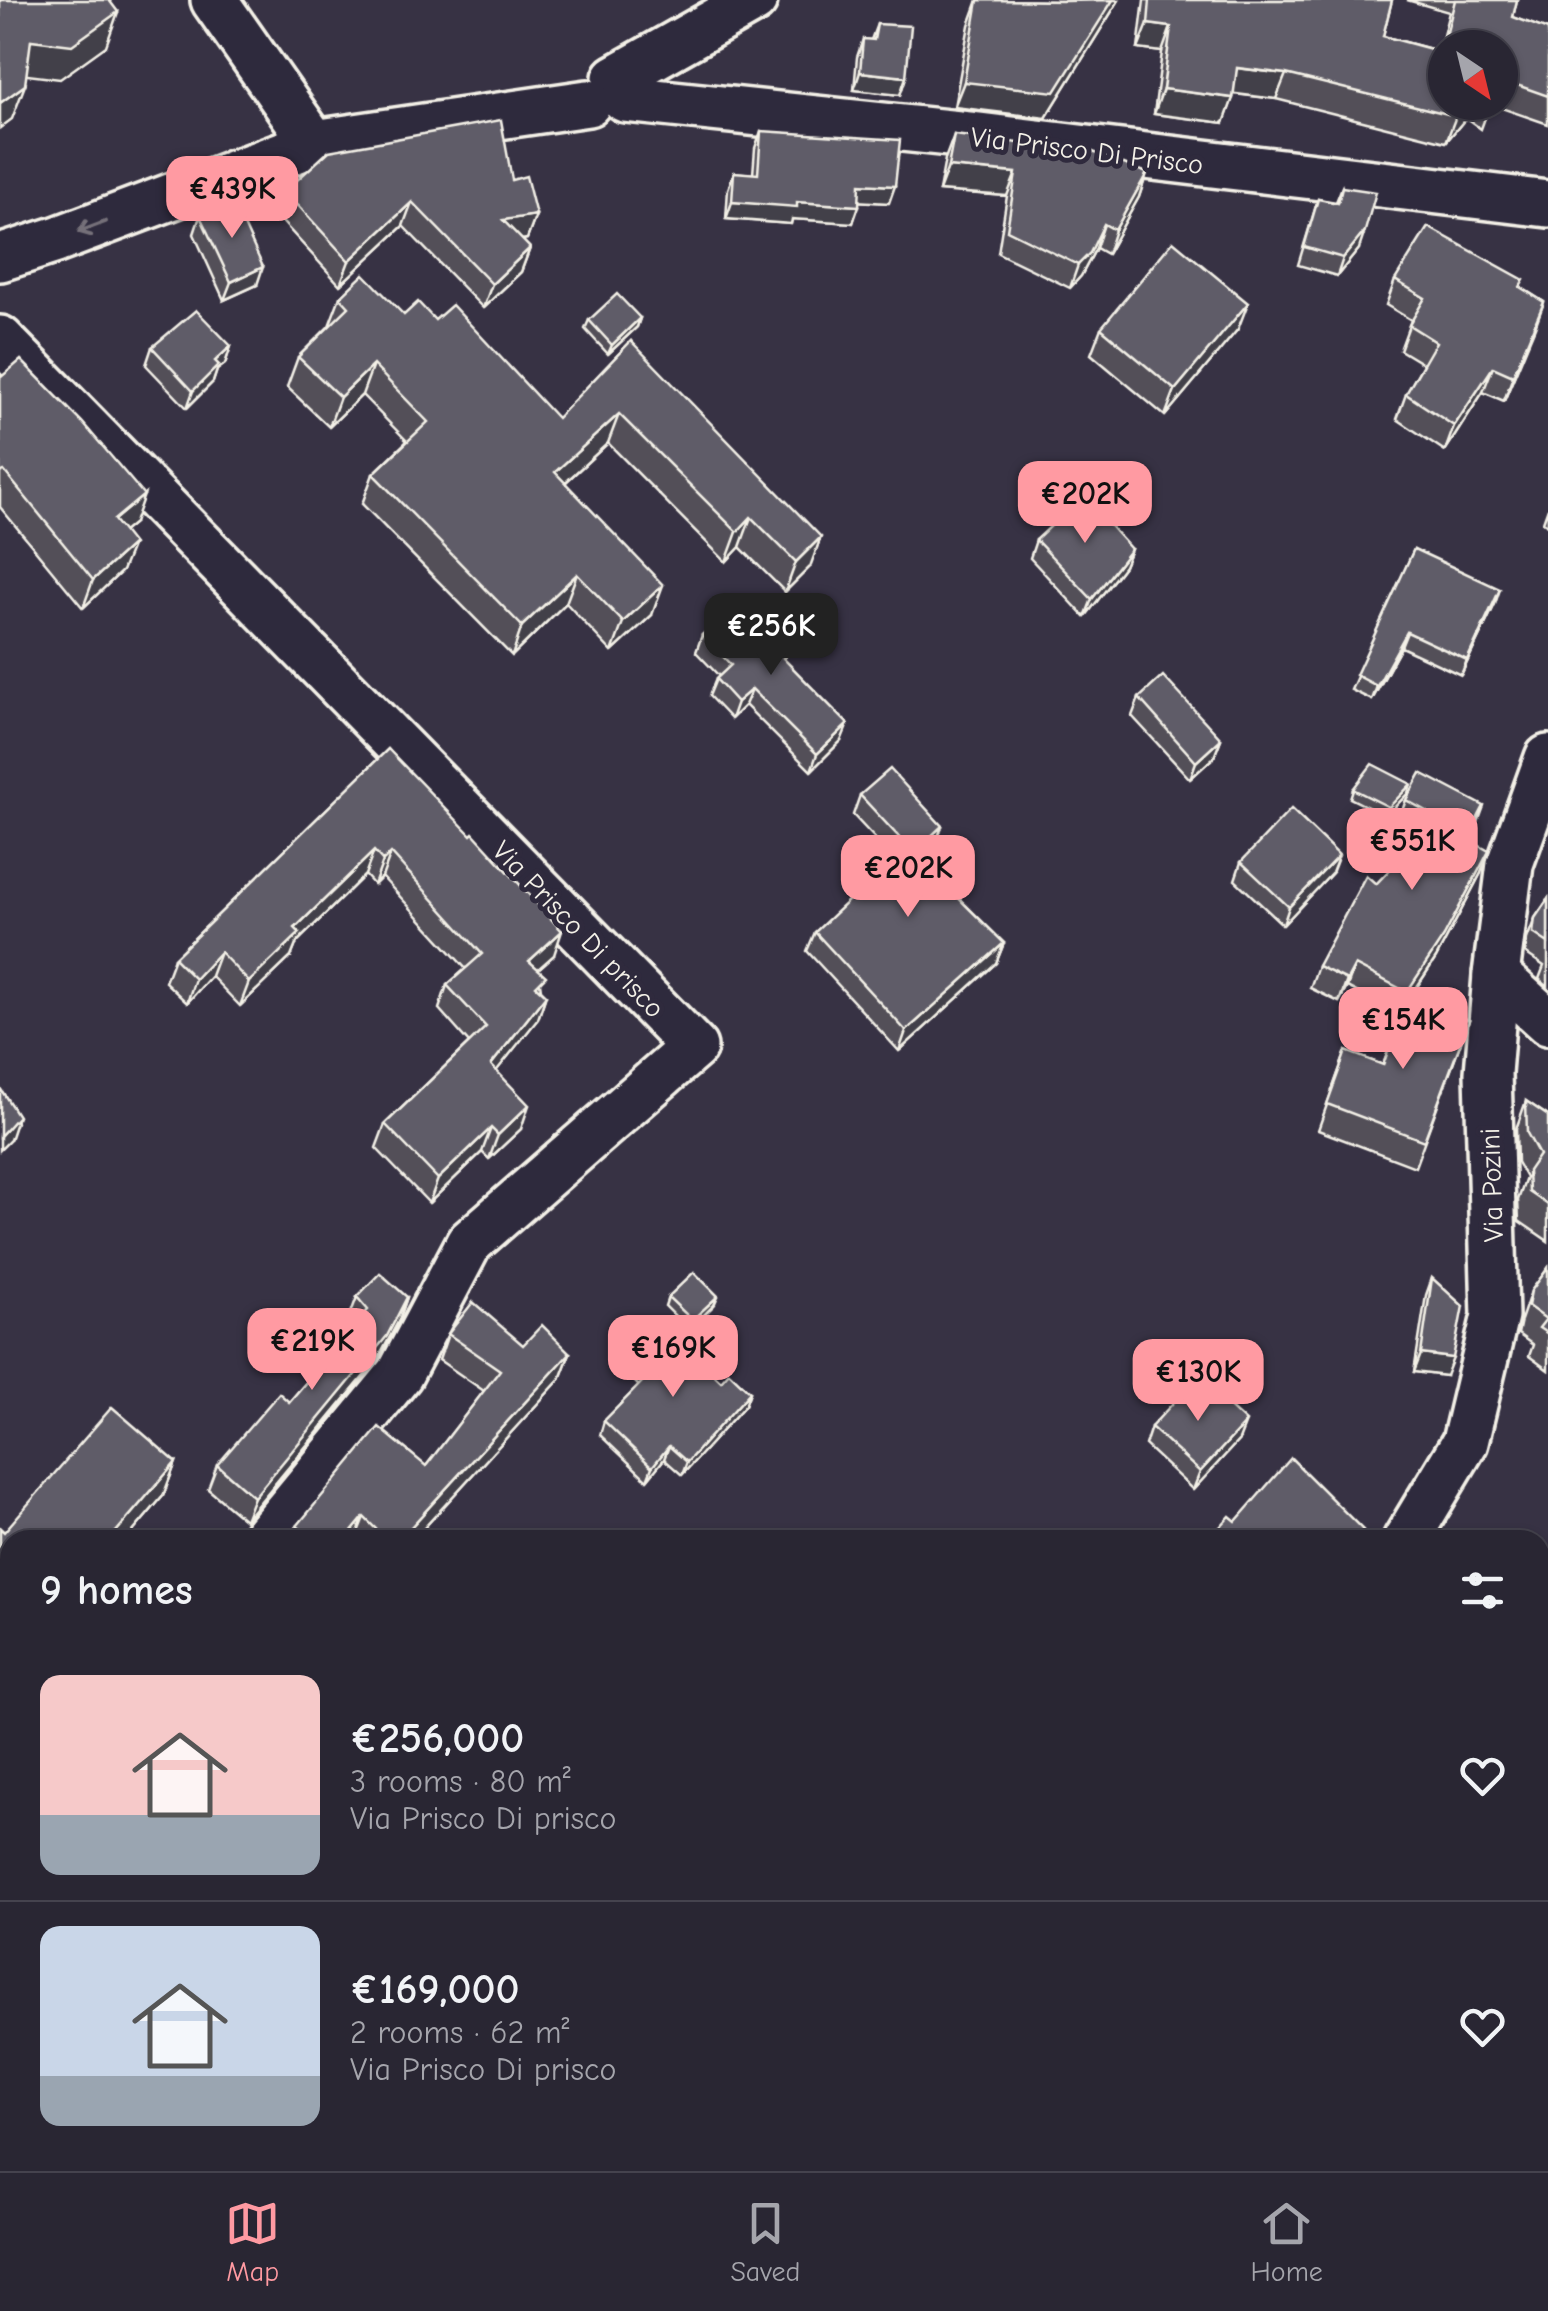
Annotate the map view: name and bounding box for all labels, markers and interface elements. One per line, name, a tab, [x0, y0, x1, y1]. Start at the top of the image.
north arrow	[1428, 30, 1518, 120]
map controls	[1428, 30, 1518, 120]
street label: Via Prisco Di Prisco	[969, 121, 1205, 181]
pin: €439K	[162, 156, 302, 241]
text: €439K	[188, 170, 276, 207]
one-way arrow	[77, 219, 108, 237]
pin: €202K	[1015, 461, 1155, 546]
text: €202K	[1040, 475, 1130, 512]
pin: €256K	[701, 593, 841, 678]
text: €256K	[726, 607, 816, 644]
pin: €551K	[1342, 808, 1482, 893]
text: €551K	[1369, 822, 1455, 859]
street label: Via Prisco Di prisco	[486, 835, 671, 1025]
pin: €202K	[838, 835, 978, 920]
text: €202K	[863, 849, 953, 886]
pin: €154K	[1333, 987, 1473, 1072]
text: €154K	[1361, 1001, 1445, 1038]
street label: Via Pozini	[1474, 1127, 1510, 1243]
pin: €219K	[242, 1308, 382, 1393]
pin: €169K	[603, 1315, 743, 1400]
text: €219K	[269, 1322, 355, 1359]
text: €169K	[630, 1329, 716, 1366]
pin: €130K	[1128, 1339, 1268, 1424]
text: €130K	[1155, 1353, 1241, 1390]
icon: filters	[1455, 1563, 1510, 1618]
text: 9 homes	[40, 1566, 193, 1615]
text: €256,000	[350, 1714, 524, 1763]
icon: home	[120, 1715, 240, 1835]
icon: heart	[1455, 1748, 1510, 1803]
text: 3 rooms · 80 m²	[350, 1763, 571, 1800]
text: Via Prisco Di prisco	[350, 1800, 616, 1837]
text: €169,000	[350, 1965, 519, 2014]
icon: home	[120, 1966, 240, 2086]
icon: heart	[1455, 1999, 1510, 2054]
text: 2 rooms · 62 m²	[350, 2014, 569, 2051]
text: Via Prisco Di prisco	[350, 2051, 616, 2088]
tab: Map	[225, 2196, 280, 2288]
tab: Saved	[730, 2196, 800, 2288]
tab: Home	[1251, 2196, 1323, 2288]

